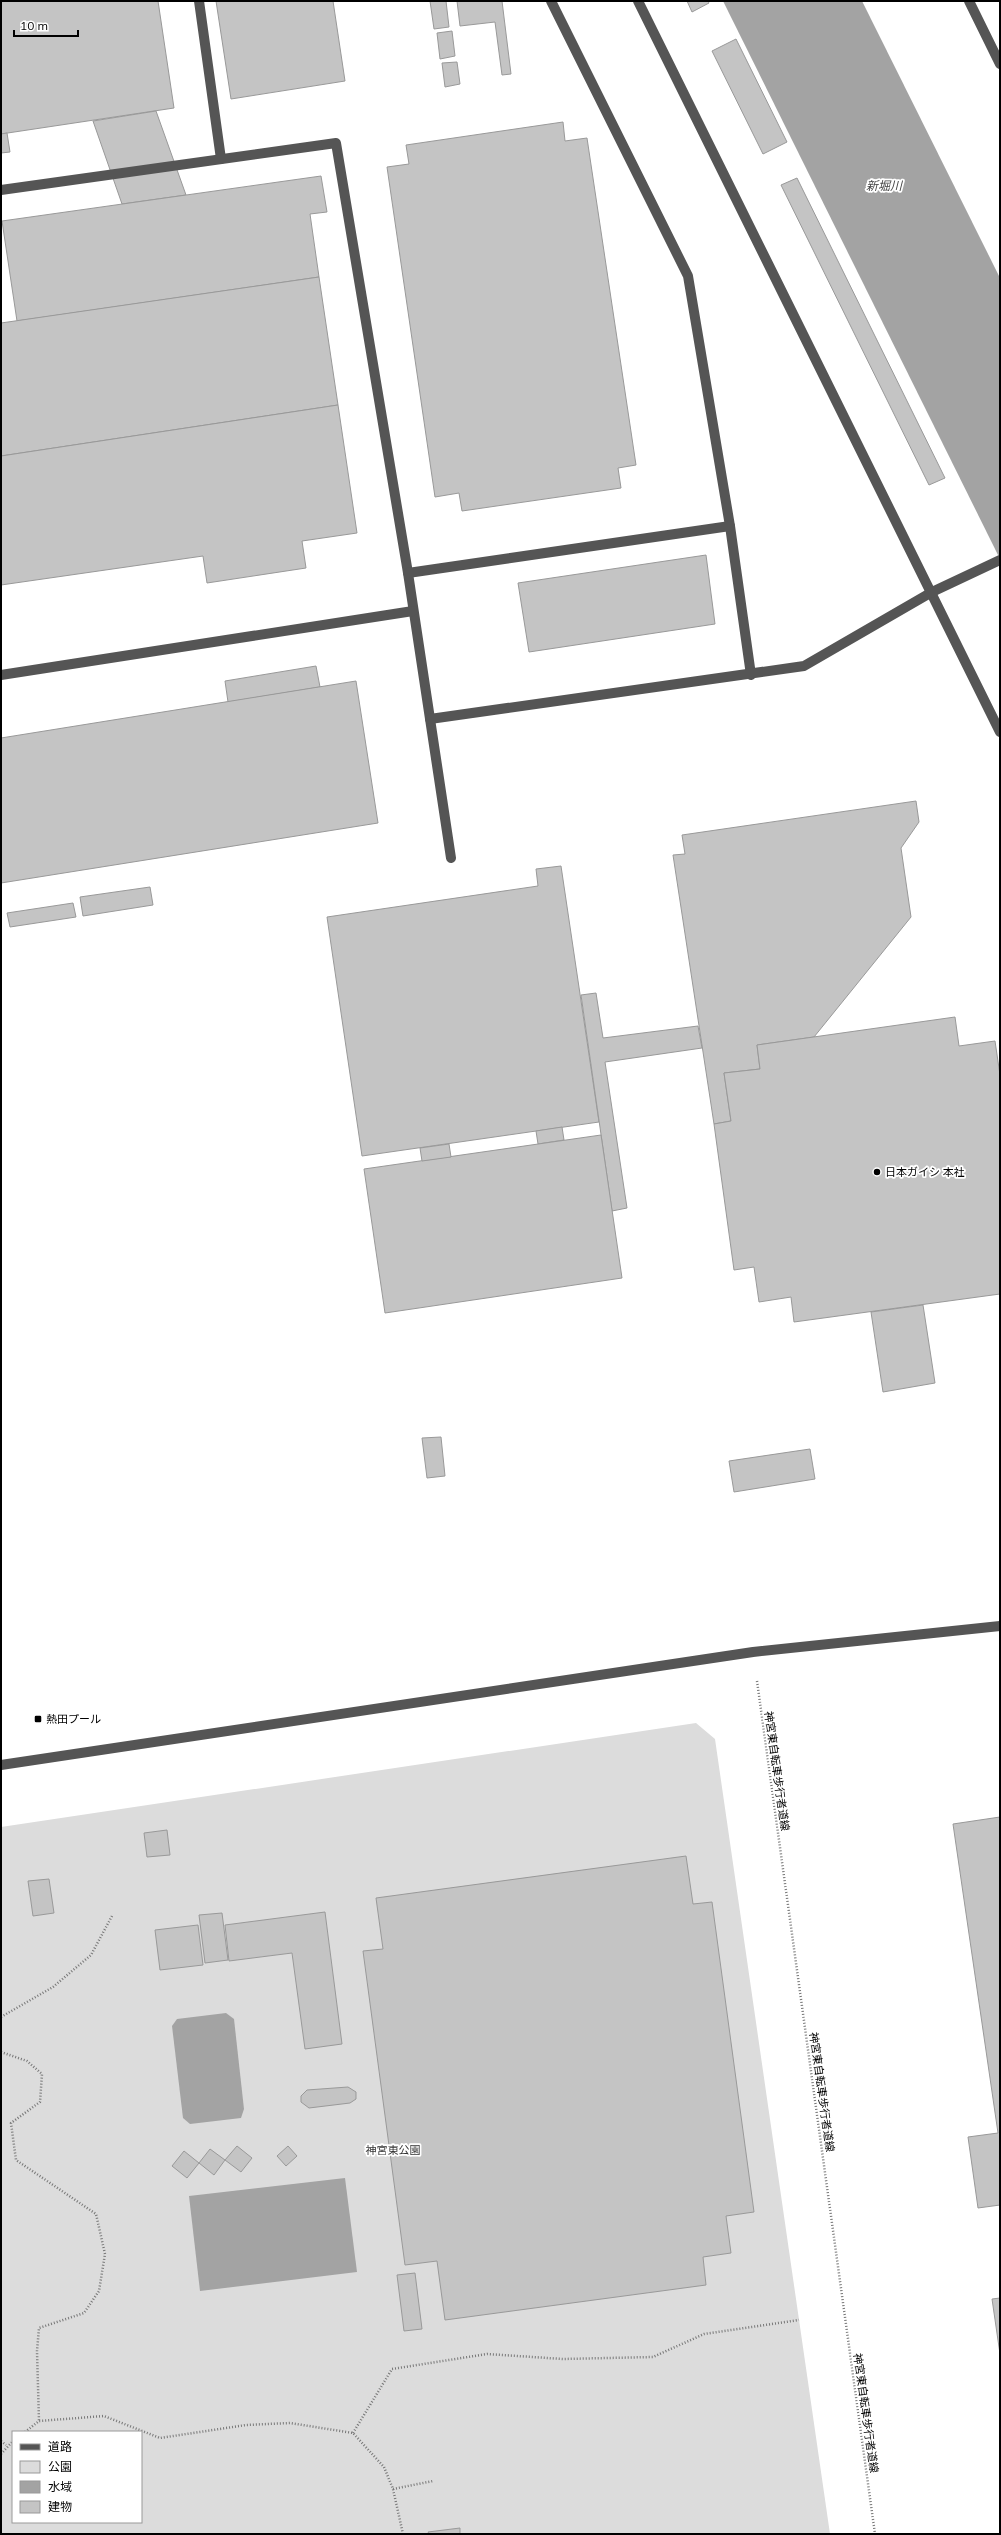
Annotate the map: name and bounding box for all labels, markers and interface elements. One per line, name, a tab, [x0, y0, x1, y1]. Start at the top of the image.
scale bar	[14, 12, 78, 38]
text: 10 m	[20, 18, 48, 33]
water label: 新堀川	[866, 178, 904, 193]
place label: 日本ガイシ 本社	[885, 1165, 965, 1179]
marker: 日本ガイシ 本社	[872, 1167, 882, 1177]
street label: 神宮東自転車歩行者道線	[762, 1710, 792, 1832]
place label: 熱田プール	[46, 1712, 101, 1726]
marker: 熱田プール	[33, 1714, 43, 1724]
street label: 神宮東自転車歩行者道線	[807, 2031, 837, 2153]
park label: 神宮東公園	[366, 2143, 421, 2157]
street label: 神宮東自転車歩行者道線	[851, 2352, 881, 2474]
legend	[12, 2431, 142, 2523]
text: 道路	[48, 2439, 72, 2454]
text: 公園	[48, 2459, 72, 2474]
text: 水域	[48, 2479, 72, 2494]
text: 建物	[48, 2499, 72, 2514]

